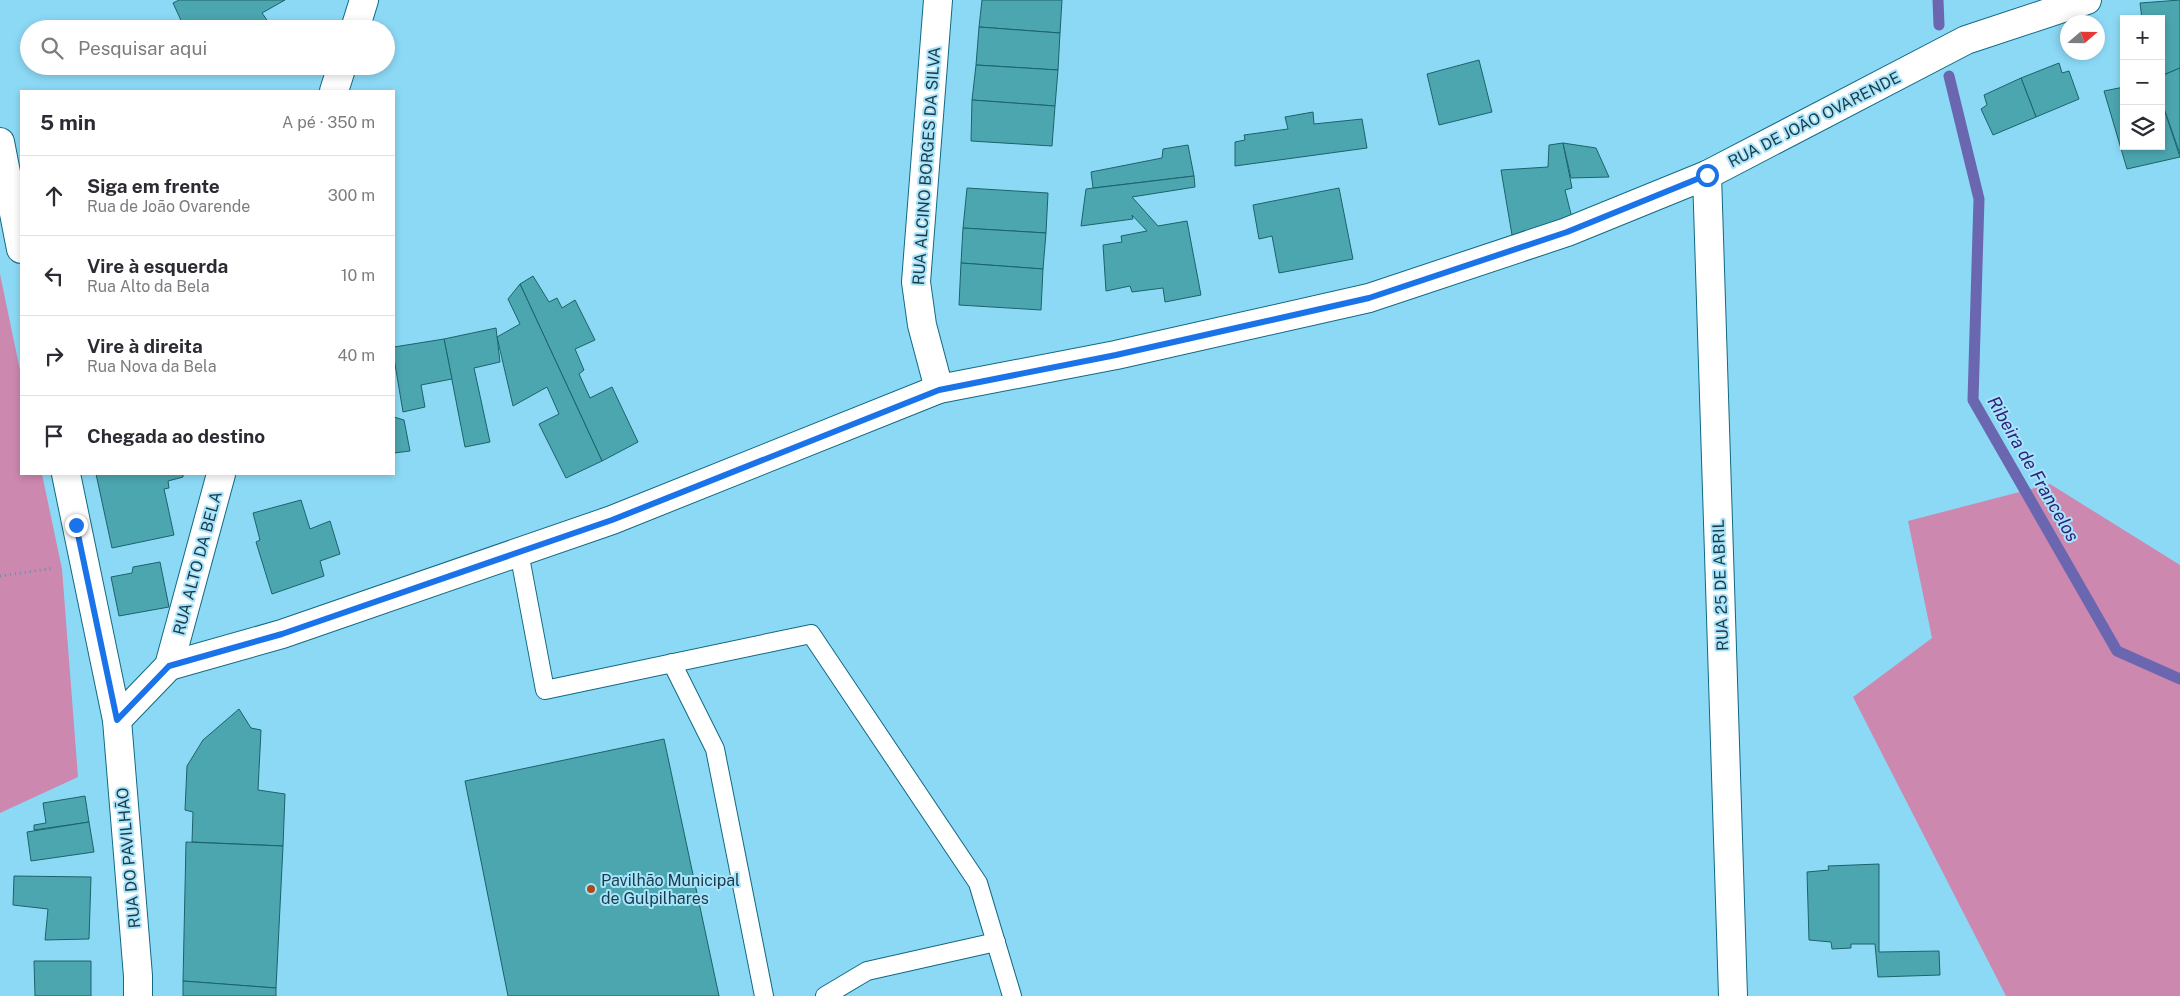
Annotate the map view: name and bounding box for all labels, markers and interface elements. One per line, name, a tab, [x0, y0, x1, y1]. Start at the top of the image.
north arrow	[2060, 15, 2105, 60]
map controls	[2120, 15, 2165, 150]
button: +	[2120, 15, 2165, 60]
search box	[20, 20, 395, 75]
icon: search	[38, 34, 66, 62]
text: Pesquisar aqui	[78, 37, 207, 59]
street label: RUA ALCINO BORGES DA SILVA	[909, 46, 944, 286]
button: −	[2120, 60, 2165, 105]
street label: RUA DE JOÃO OVARENDE	[1724, 67, 1904, 171]
button: layers	[2120, 105, 2165, 150]
text: 5 min	[40, 110, 96, 135]
text: A pé · 350 m	[282, 113, 375, 132]
route start	[1696, 164, 1719, 187]
text: Siga em frente	[87, 175, 220, 197]
icon: ahead	[40, 182, 68, 210]
text: 300 m	[328, 186, 375, 205]
text: Rua de João Ovarende	[87, 197, 250, 216]
text: Vire à esquerda	[87, 255, 228, 277]
icon: left	[40, 262, 68, 290]
text: 10 m	[341, 266, 375, 285]
text: Rua Alto da Bela	[87, 277, 210, 296]
text: Vire à direita	[87, 335, 203, 357]
icon: right	[40, 342, 68, 370]
text: 40 m	[337, 346, 375, 365]
text: Rua Nova da Bela	[87, 357, 217, 376]
water label: Ribeira de Francelos	[1983, 392, 2084, 545]
icon: arrive	[40, 422, 68, 450]
text: Chegada ao destino	[87, 425, 265, 447]
street label: RUA ALTO DA BELA	[169, 489, 226, 637]
route end	[65, 514, 88, 537]
street label: RUA 25 DE ABRIL	[1709, 519, 1732, 651]
street label: RUA DO PAVILHÃO	[112, 787, 144, 929]
place label: Pavilhão Municipal de Gulpilhares	[601, 871, 740, 908]
marker: Pavilhão Municipal de Gulpilhares	[585, 883, 597, 895]

